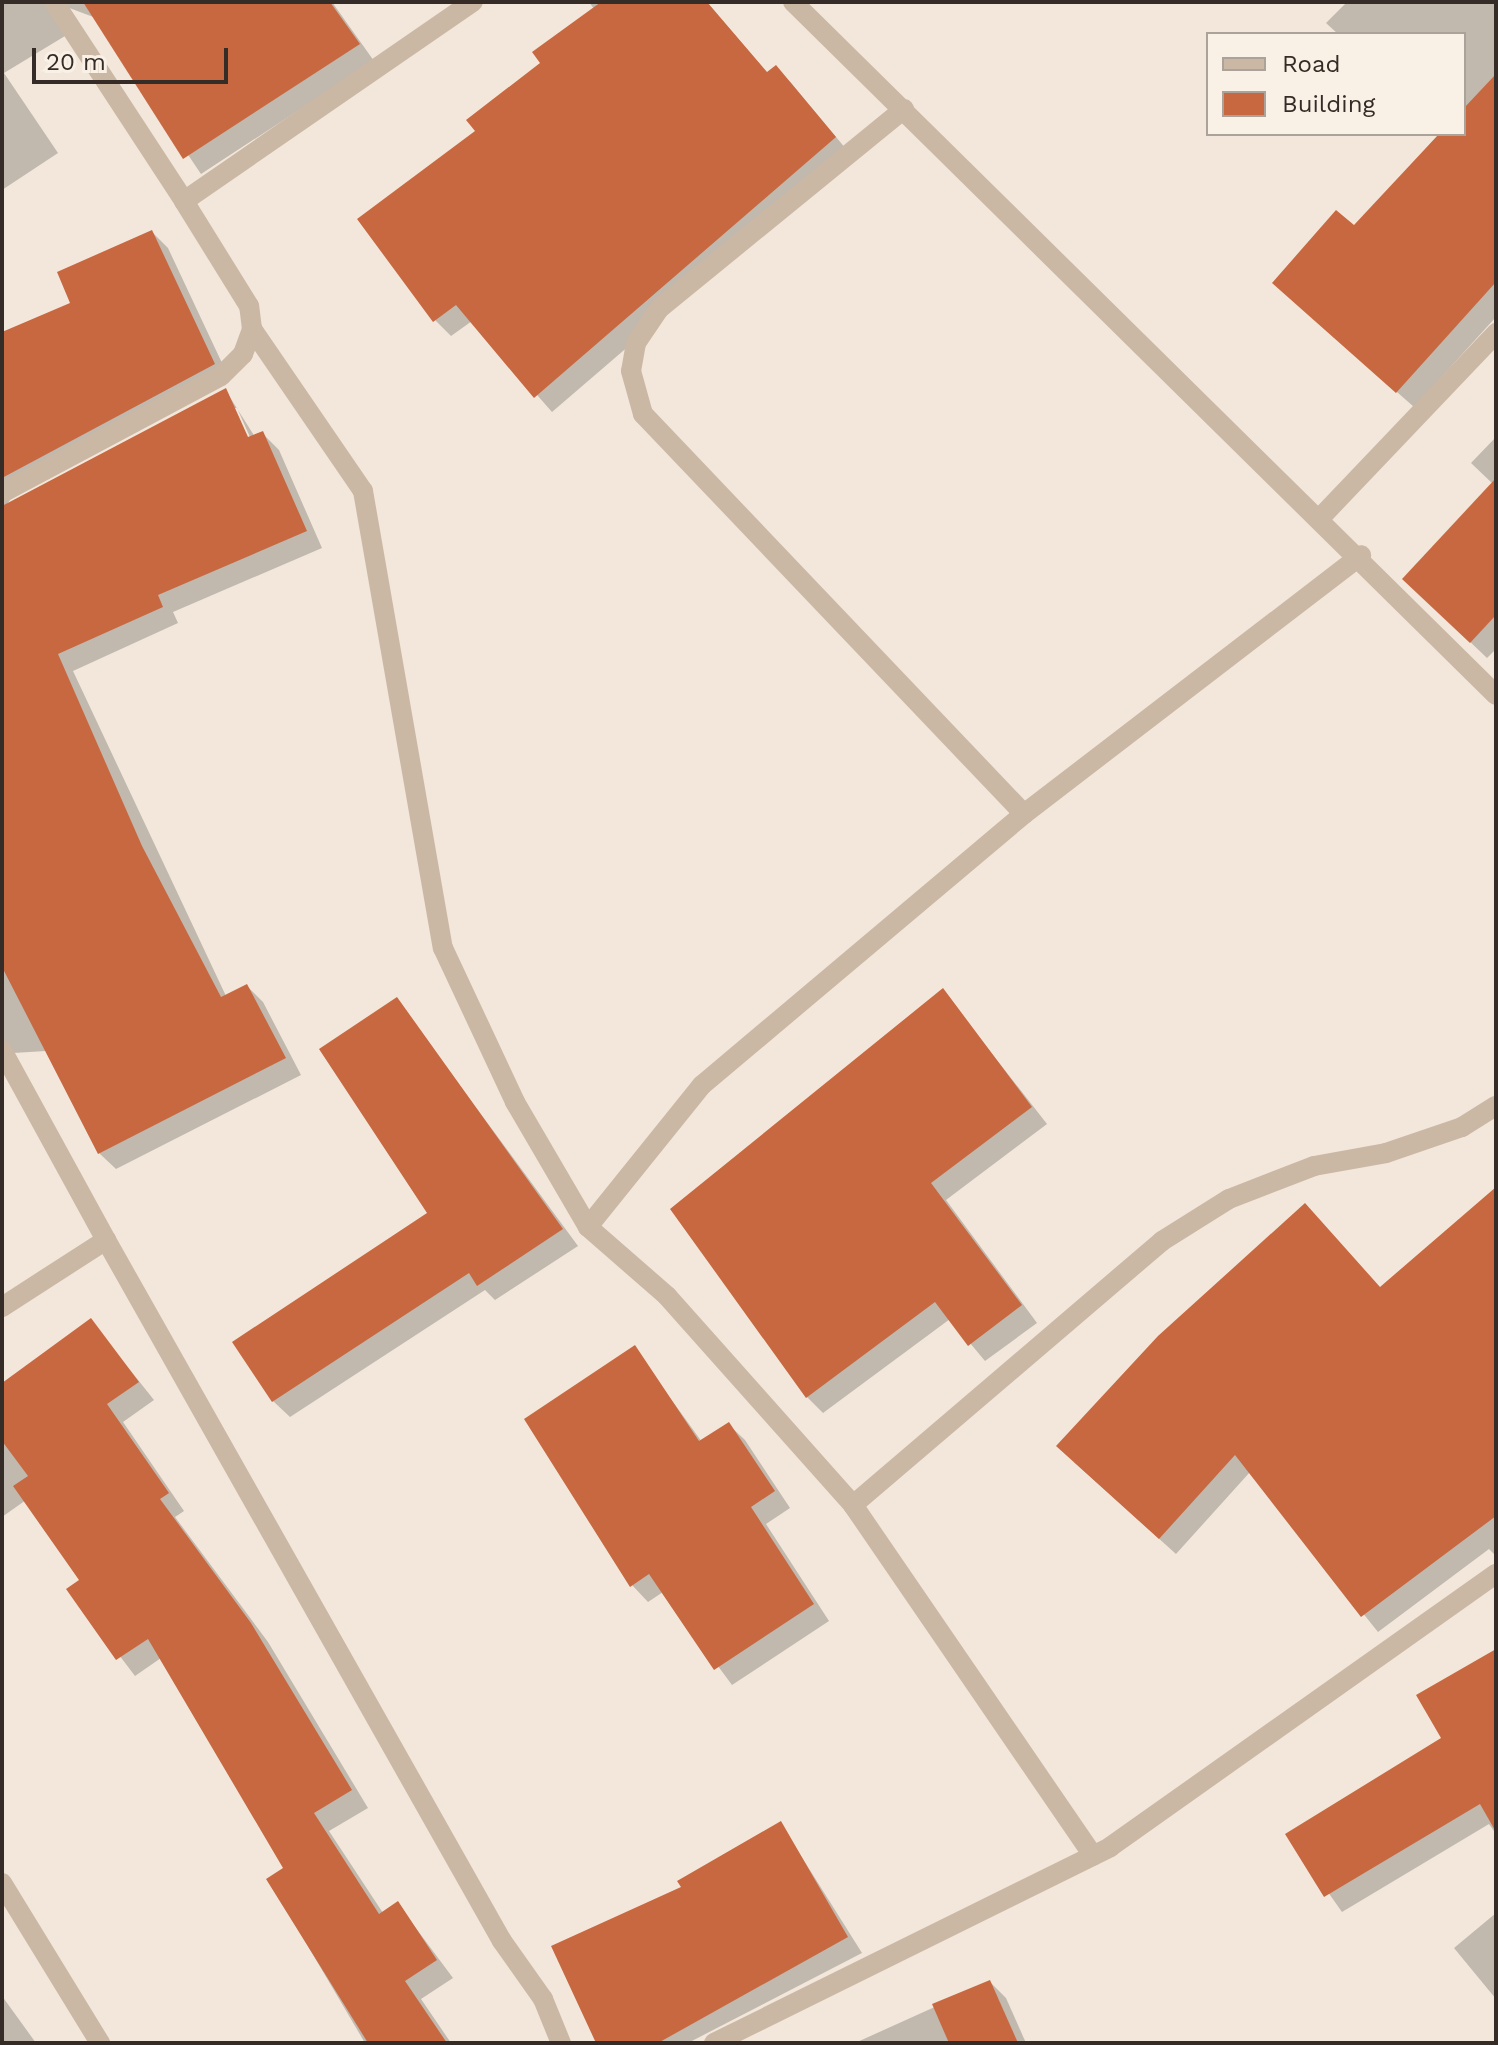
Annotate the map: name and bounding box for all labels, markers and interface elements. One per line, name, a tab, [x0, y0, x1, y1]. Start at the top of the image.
scale bar	[36, 32, 232, 82]
legend	[1206, 32, 1466, 136]
text: 20 m	[46, 48, 106, 76]
text: Road	[1282, 50, 1341, 78]
text: Building	[1282, 90, 1375, 118]

